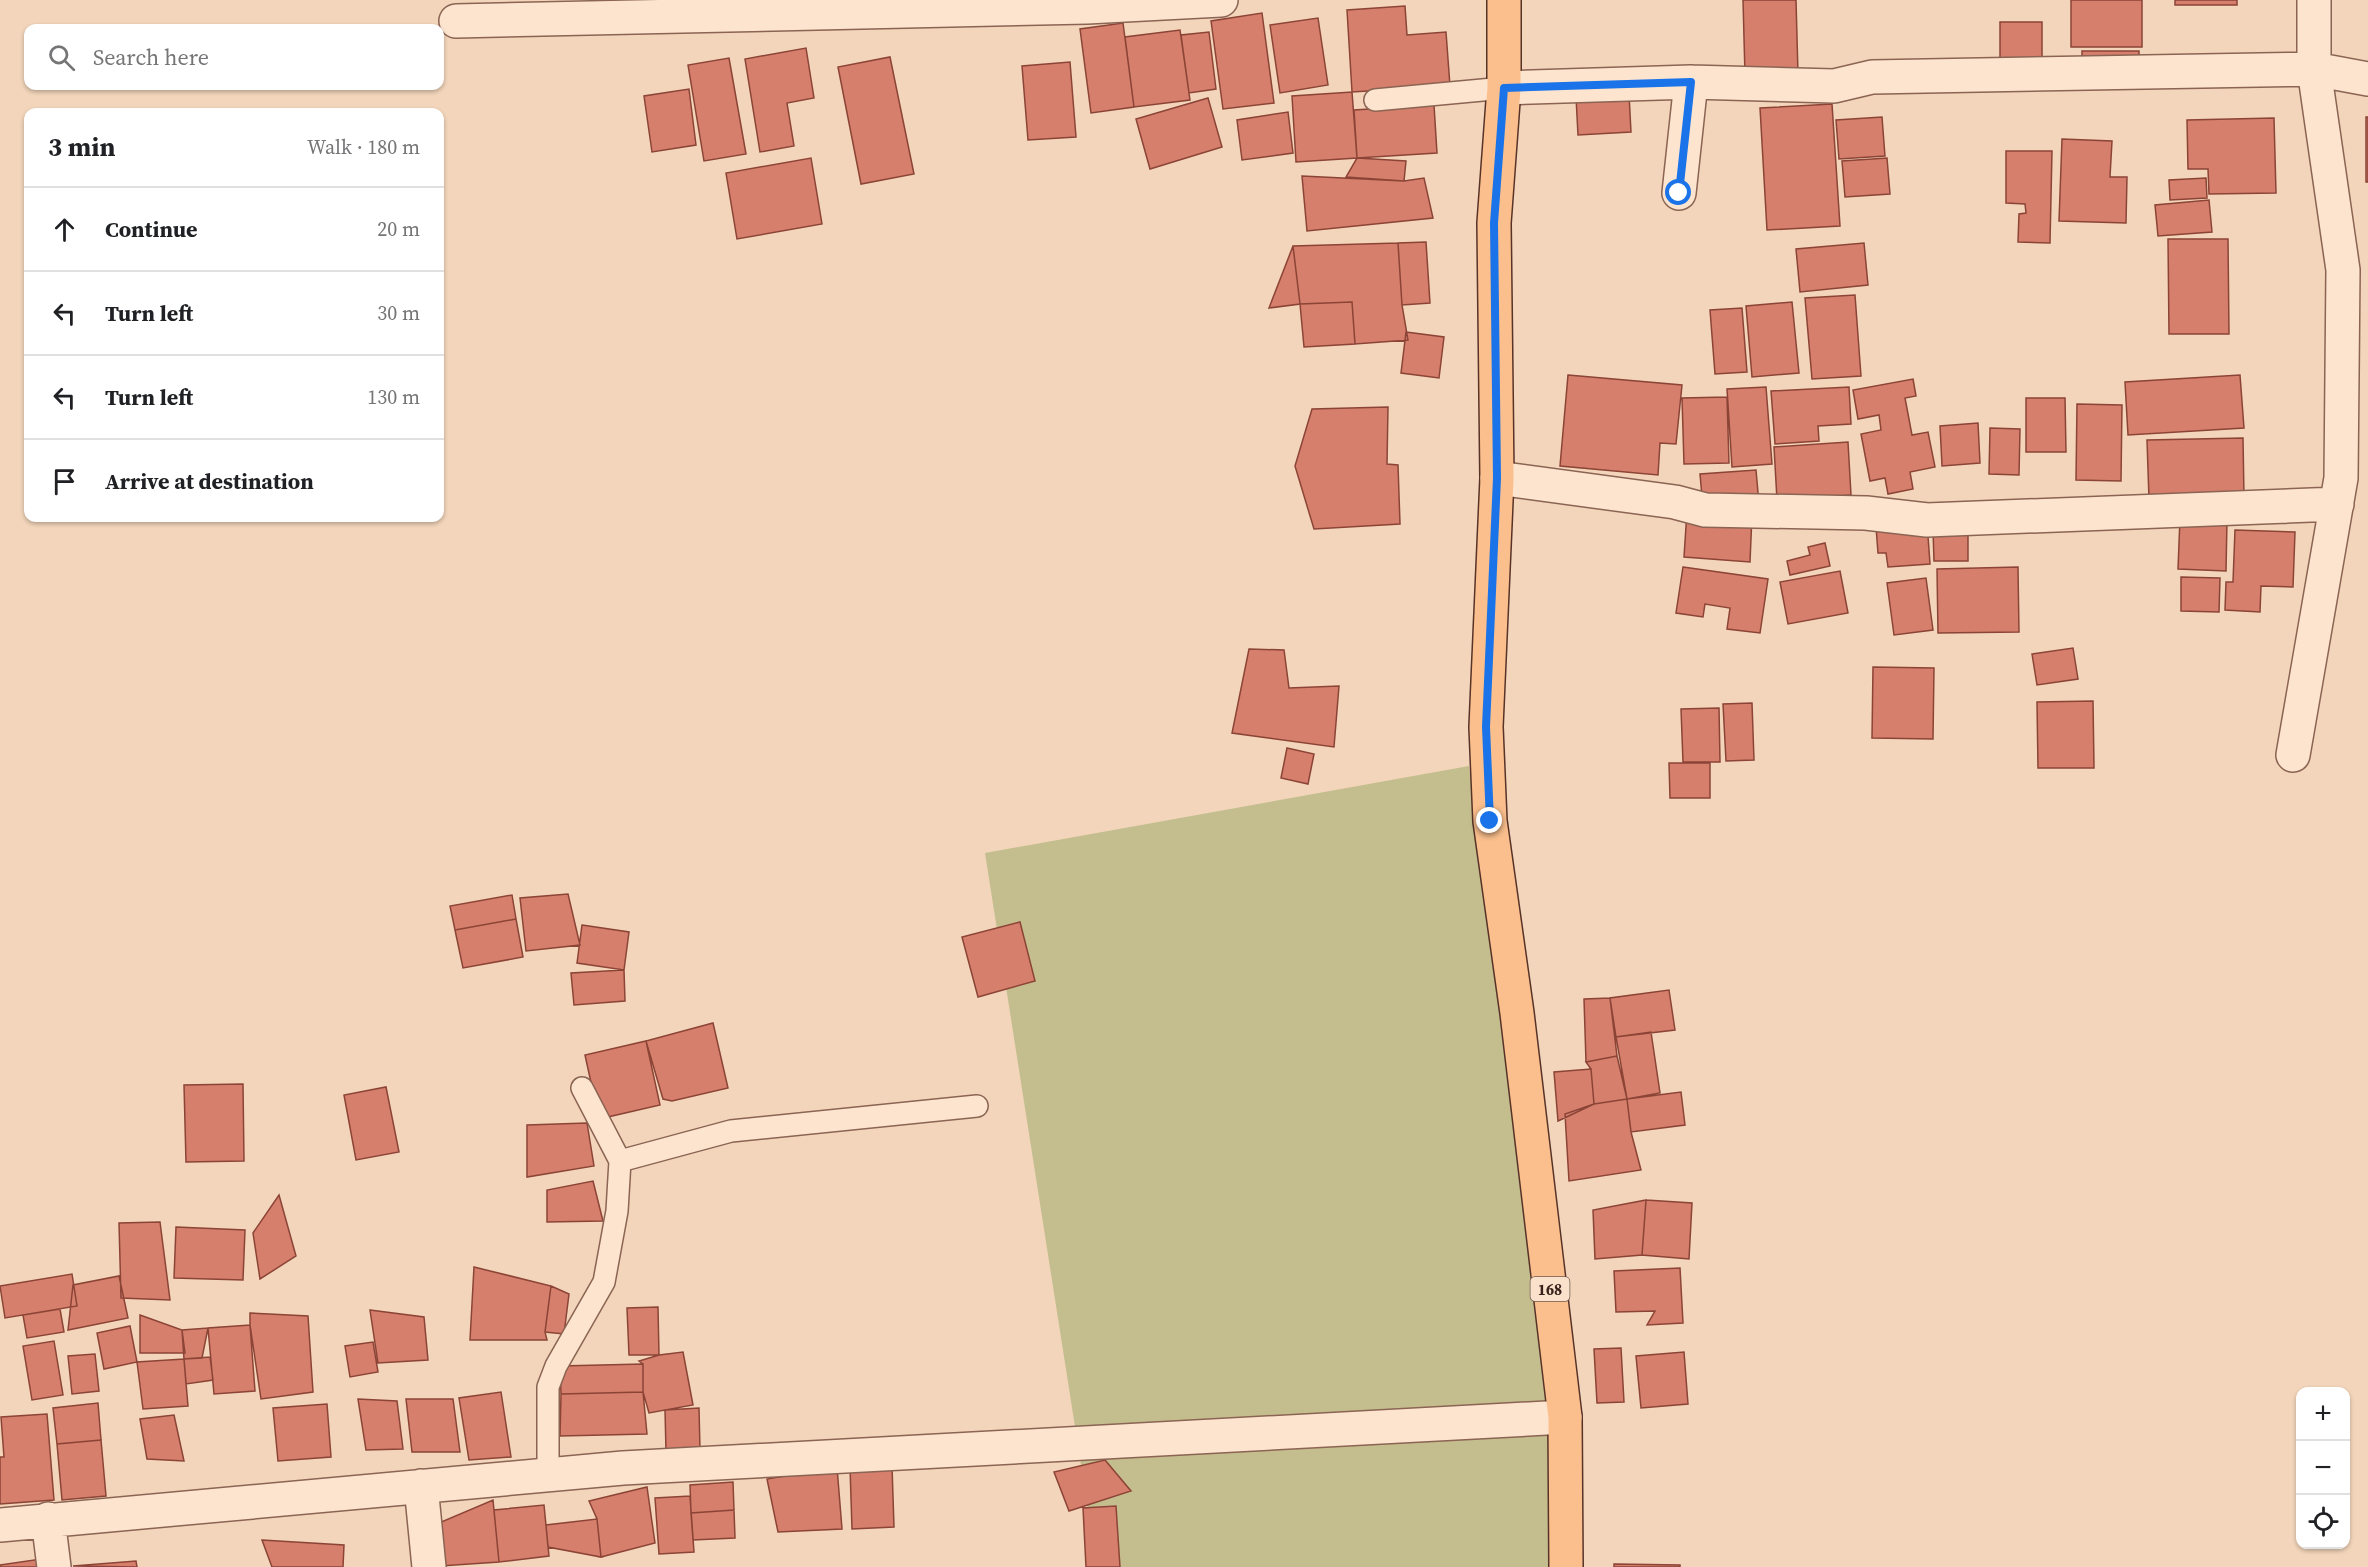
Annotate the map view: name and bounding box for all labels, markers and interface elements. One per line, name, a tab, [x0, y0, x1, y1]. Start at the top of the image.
search box	[24, 24, 444, 90]
icon: search	[45, 41, 78, 74]
text: Search here	[93, 42, 209, 72]
text: 3 min	[48, 129, 115, 165]
text: Walk · 180 m	[307, 133, 420, 161]
route start	[1665, 179, 1691, 205]
icon: ahead	[48, 213, 81, 246]
text: Continue	[105, 214, 198, 244]
text: 20 m	[377, 215, 420, 243]
icon: left	[48, 297, 81, 330]
text: Turn left	[105, 298, 193, 328]
text: 30 m	[377, 299, 420, 327]
icon: left	[48, 381, 81, 414]
text: Turn left	[105, 382, 193, 412]
text: 130 m	[367, 383, 420, 411]
icon: arrive	[48, 465, 81, 498]
text: Arrive at destination	[105, 466, 314, 496]
route end	[1476, 807, 1502, 833]
road number: 168	[1530, 1277, 1570, 1301]
map controls	[2296, 1387, 2350, 1549]
button: +	[2296, 1387, 2350, 1441]
button: −	[2296, 1441, 2350, 1495]
button: locate	[2296, 1495, 2350, 1549]

